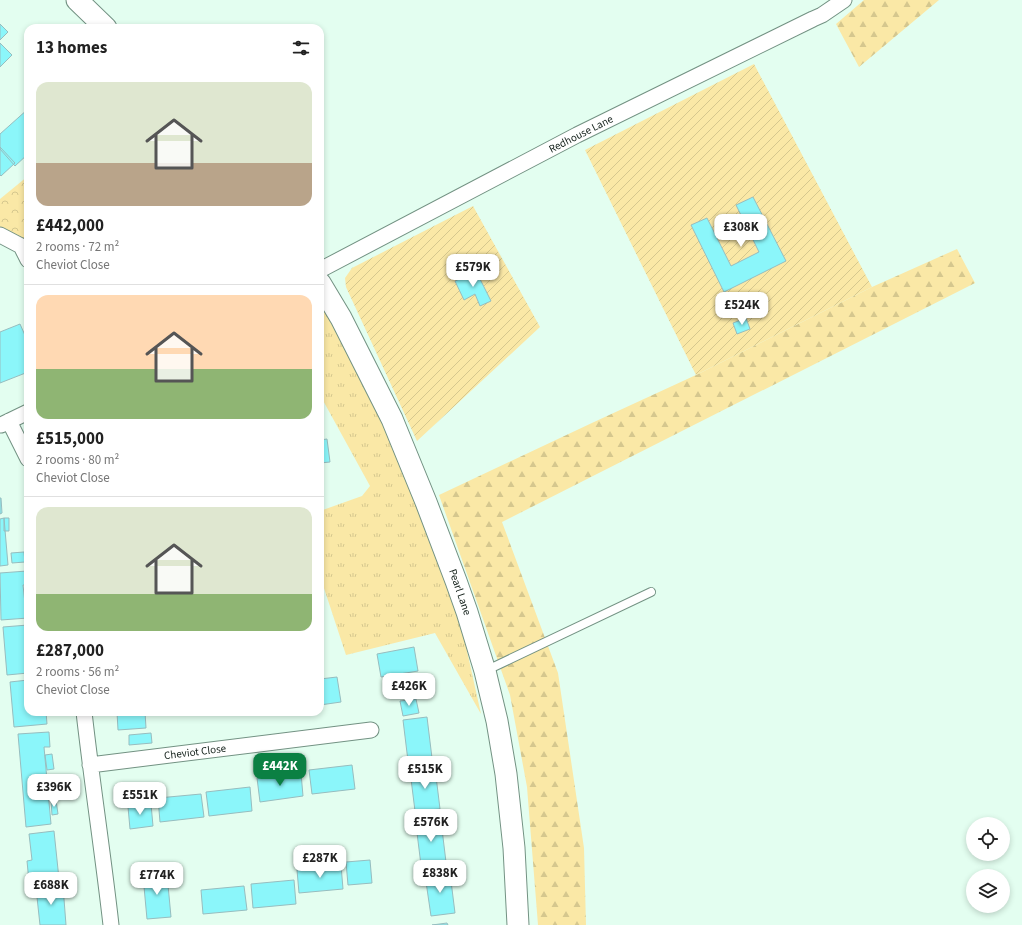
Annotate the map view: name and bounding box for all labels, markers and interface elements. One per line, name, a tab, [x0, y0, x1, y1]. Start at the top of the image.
text: 13 homes	[36, 36, 107, 60]
icon: filters	[290, 37, 312, 59]
icon: home	[138, 108, 210, 180]
street label: Redhouse Lane	[546, 111, 616, 157]
text: £442,000	[36, 214, 104, 238]
pin: £308K	[713, 214, 769, 248]
text: £308K	[723, 218, 759, 236]
text: 2 rooms · 72 m²	[36, 238, 119, 256]
pin: £579K	[445, 254, 501, 288]
text: Cheviot Close	[36, 256, 110, 274]
text: £579K	[455, 258, 491, 276]
pin: £524K	[714, 292, 770, 326]
text: £524K	[724, 296, 760, 314]
icon: home	[138, 321, 210, 393]
text: £515,000	[36, 427, 104, 451]
text: 2 rooms · 80 m²	[36, 451, 119, 469]
text: Cheviot Close	[36, 469, 110, 487]
icon: home	[138, 533, 210, 605]
street label: Pearl Lane	[445, 567, 475, 618]
text: £287,000	[36, 639, 104, 663]
text: 2 rooms · 56 m²	[36, 663, 119, 681]
pin: £426K	[381, 673, 437, 707]
text: £426K	[391, 677, 427, 695]
text: Cheviot Close	[36, 681, 110, 699]
street label: Cheviot Close	[163, 741, 227, 763]
pin: £442K	[252, 753, 308, 787]
pin: £515K	[397, 756, 453, 790]
text: £442K	[262, 757, 298, 775]
text: £515K	[407, 760, 443, 778]
pin: £396K	[26, 774, 82, 808]
text: £396K	[36, 778, 72, 796]
pin: £551K	[112, 782, 168, 816]
text: £551K	[122, 786, 158, 804]
pin: £576K	[403, 809, 459, 843]
text: £576K	[413, 813, 449, 831]
map controls	[966, 817, 1010, 913]
button: locate	[966, 817, 1010, 861]
pin: £287K	[292, 845, 348, 879]
text: £287K	[302, 849, 338, 867]
pin: £838K	[412, 860, 468, 894]
pin: £774K	[129, 862, 185, 896]
text: £838K	[422, 864, 458, 882]
text: £774K	[139, 866, 175, 884]
button: layers	[966, 869, 1010, 913]
pin: £688K	[23, 872, 79, 906]
text: £688K	[33, 876, 69, 894]

